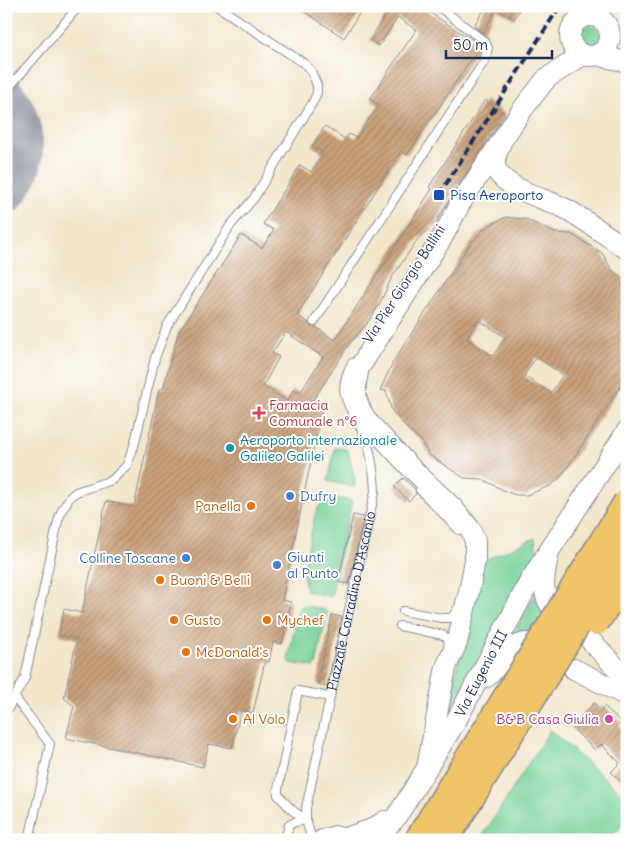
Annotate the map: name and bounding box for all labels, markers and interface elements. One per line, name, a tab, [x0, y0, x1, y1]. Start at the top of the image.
scale bar	[446, 28, 552, 60]
text: 50 m	[453, 35, 488, 54]
place label: Pisa Aeroporto	[450, 186, 544, 204]
marker: Pisa Aeroporto	[432, 188, 446, 202]
street label: Via Pier Giorgio Ballini	[359, 221, 449, 347]
place label: Farmacia Comunale n°6	[269, 396, 357, 430]
marker: Farmacia Comunale n°6	[253, 407, 265, 419]
place label: Aeroporto internazionale Galileo Galilei	[240, 431, 397, 465]
marker: Aeroporto internazionale Galileo Galilei	[224, 442, 236, 454]
place label: Dufry	[300, 487, 336, 505]
marker: Dufry	[284, 490, 296, 502]
place label: Panella	[195, 497, 241, 515]
marker: Panella	[245, 500, 257, 512]
street label: Piazzale Corradino D'Ascanio	[323, 509, 379, 692]
place label: Giunti al Punto	[287, 548, 339, 582]
place label: Colline Toscane	[79, 549, 176, 567]
marker: Colline Toscane	[180, 552, 192, 564]
marker: Giunti al Punto	[271, 559, 283, 571]
place label: Buoni & Belli	[170, 571, 250, 589]
marker: Buoni & Belli	[154, 574, 166, 586]
place label: Gusto	[184, 611, 221, 629]
place label: Mychef	[277, 611, 324, 629]
marker: Gusto	[168, 614, 180, 626]
marker: Mychef	[261, 614, 273, 626]
street label: Via Eugenio III	[451, 627, 511, 720]
place label: McDonald's	[196, 643, 269, 661]
marker: McDonald's	[180, 646, 192, 658]
place label: Al Volo	[243, 710, 286, 728]
place label: B&B Casa Giulia	[496, 710, 599, 728]
marker: Al Volo	[227, 713, 239, 725]
marker: B&B Casa Giulia	[603, 713, 615, 725]

